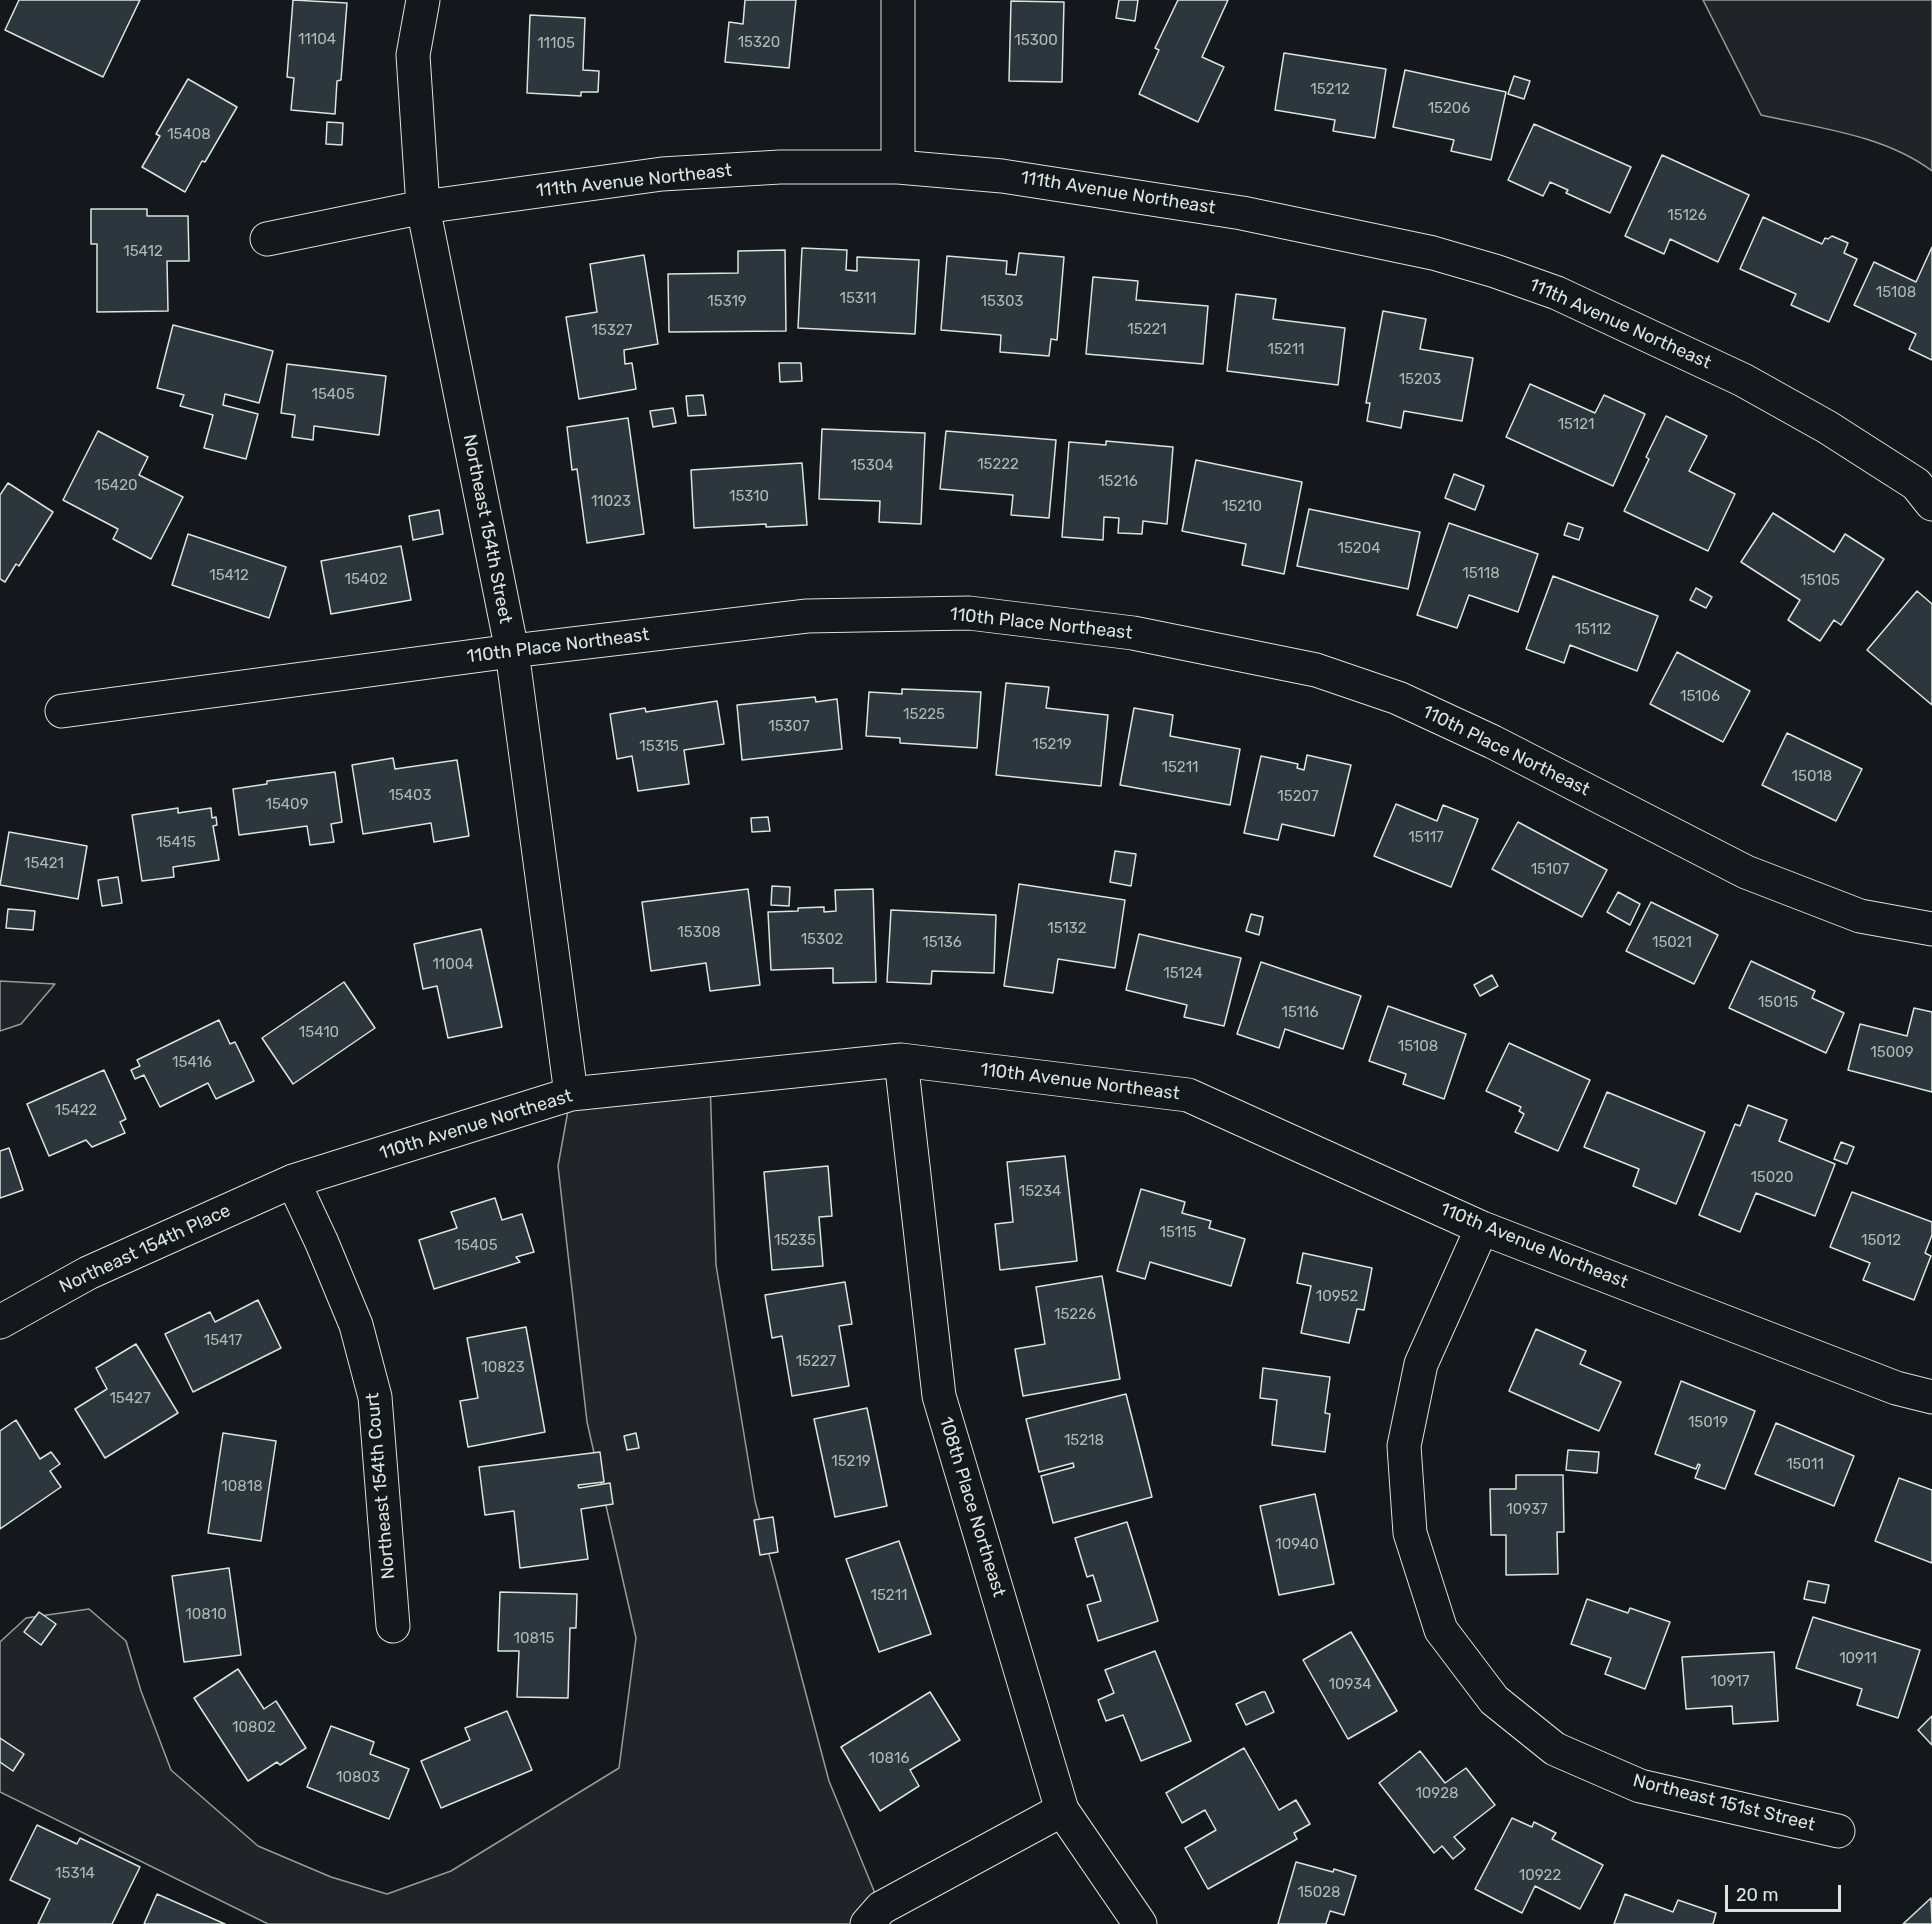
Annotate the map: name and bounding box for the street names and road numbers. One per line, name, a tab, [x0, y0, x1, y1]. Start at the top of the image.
street label: 111th Avenue Northeast	[535, 160, 733, 202]
street label: 111th Avenue Northeast	[1019, 167, 1217, 219]
street label: 111th Avenue Northeast	[1526, 274, 1714, 374]
street label: Northeast 154th Street	[458, 433, 516, 625]
street label: 110th Place Northeast	[949, 604, 1133, 644]
street label: 110th Place Northeast	[466, 624, 650, 668]
street label: 110th Place Northeast	[1419, 701, 1593, 801]
street label: 110th Avenue Northeast	[979, 1059, 1181, 1105]
street label: 110th Avenue Northeast	[377, 1085, 575, 1165]
street label: 110th Avenue Northeast	[1437, 1198, 1631, 1294]
street label: Northeast 154th Place	[56, 1200, 234, 1298]
street label: Northeast 154th Court	[362, 1392, 400, 1580]
street label: 108th Place Northeast	[934, 1414, 1010, 1600]
street label: Northeast 151st Street	[1631, 1770, 1817, 1836]

